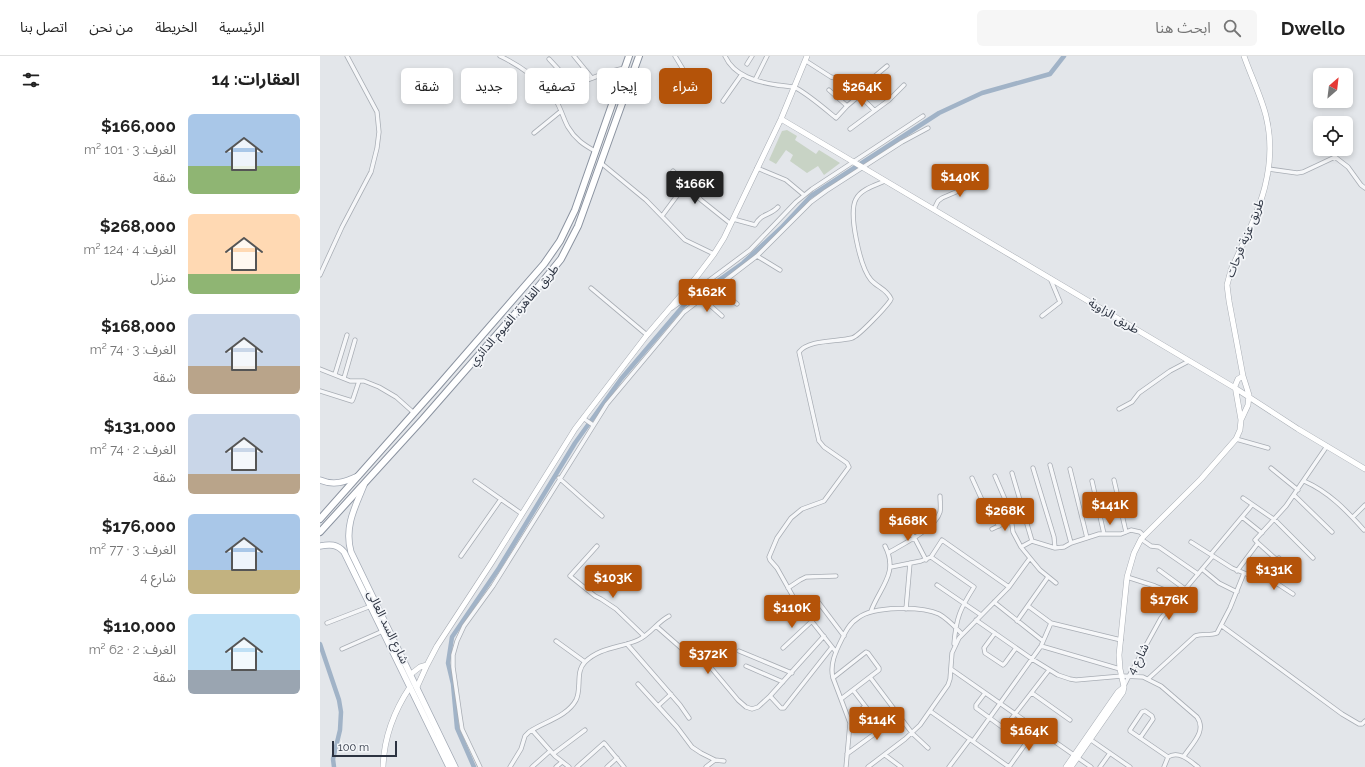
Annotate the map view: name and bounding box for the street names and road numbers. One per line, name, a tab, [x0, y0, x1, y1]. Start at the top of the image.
street label: طريق عزبة فرحات	[1223, 197, 1268, 280]
street label: طريق القاهرة, الفيوم الدائري	[466, 262, 564, 370]
street label: طريق الزاوية	[1085, 295, 1142, 338]
street label: شارع السد العالى	[362, 588, 412, 667]
street label: شارع 4	[1124, 641, 1154, 678]

